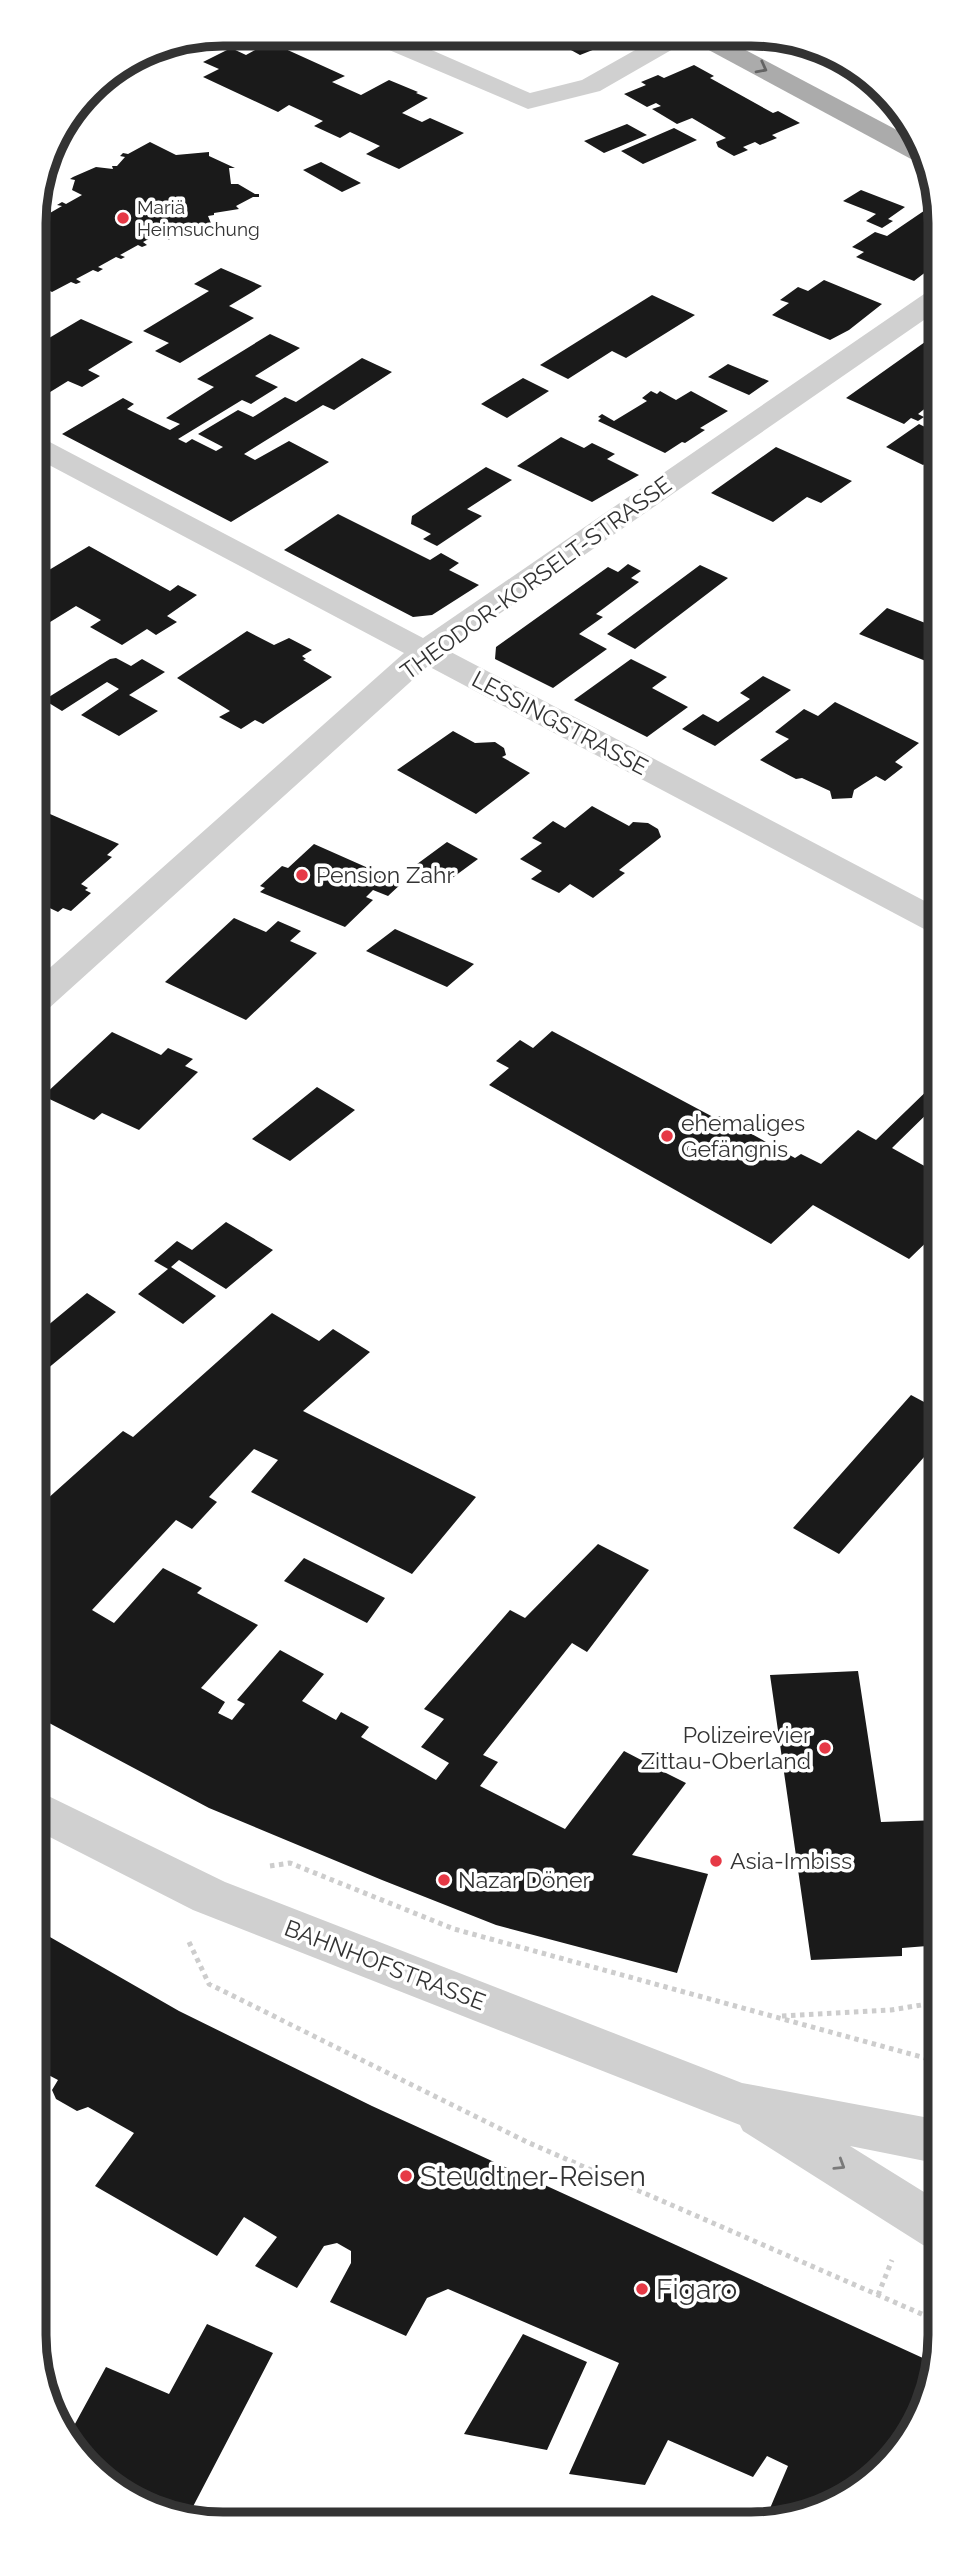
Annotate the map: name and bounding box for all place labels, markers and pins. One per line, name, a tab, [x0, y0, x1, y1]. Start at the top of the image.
place label: Mariä Heimsuchung	[137, 196, 260, 240]
marker: Mariä Heimsuchung	[115, 210, 131, 226]
place label: Pension Zahr	[316, 861, 455, 888]
marker: Pension Zahr	[294, 867, 310, 883]
place label: ehemaliges Gefängnis	[681, 1109, 805, 1162]
marker: ehemaliges Gefängnis	[659, 1128, 675, 1144]
place label: Polizeirevier Zittau-Oberland	[641, 1721, 811, 1774]
marker: Polizeirevier Zittau-Oberland	[817, 1740, 833, 1756]
place label: Asia-Imbiss	[730, 1847, 852, 1874]
marker: Asia-Imbiss	[708, 1853, 724, 1869]
place label: Nazar Döner	[458, 1866, 591, 1893]
marker: Nazar Döner	[436, 1872, 452, 1888]
place label: Steudtner-Reisen	[420, 2160, 646, 2193]
marker: Steudtner-Reisen	[398, 2168, 414, 2184]
place label: Figaro	[656, 2273, 737, 2306]
marker: Figaro	[634, 2281, 650, 2297]

